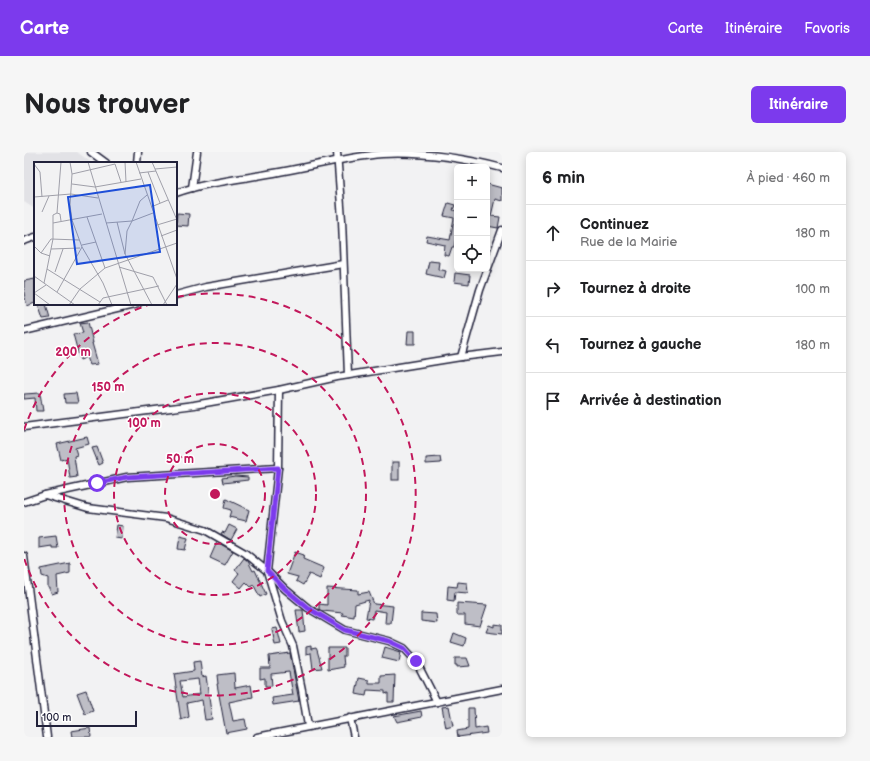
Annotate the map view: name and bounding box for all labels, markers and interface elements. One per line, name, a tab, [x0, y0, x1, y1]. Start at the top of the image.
text: Carte	[20, 17, 69, 40]
text: Carte	[668, 20, 703, 37]
text: Itinéraire	[725, 20, 782, 37]
text: Favoris	[804, 20, 850, 37]
button: Itinéraire	[751, 86, 846, 123]
text: Nous trouver	[24, 88, 190, 121]
inset map	[34, 162, 177, 305]
map controls	[454, 164, 490, 272]
button: +	[454, 164, 490, 200]
text: 6 min	[542, 168, 585, 188]
text: À pied · 460 m	[747, 170, 830, 186]
button: −	[454, 200, 490, 236]
text: Continuez	[580, 215, 649, 234]
icon: ahead	[542, 222, 564, 244]
text: 180 m	[795, 225, 830, 241]
text: Rue de la Mairie	[580, 234, 677, 250]
button: locate	[454, 236, 490, 272]
icon: right	[542, 278, 564, 300]
text: Tournez à droite	[580, 279, 691, 298]
text: 100 m	[795, 281, 830, 297]
icon: left	[542, 334, 564, 356]
text: Tournez à gauche	[580, 335, 701, 354]
text: 180 m	[795, 337, 830, 353]
text: 200 m	[55, 345, 91, 360]
text: 150 m	[92, 380, 124, 395]
icon: arrive	[542, 390, 564, 412]
text: Arrivée à destination	[580, 391, 722, 410]
text: 100 m	[127, 416, 161, 431]
text: 50 m	[166, 452, 194, 467]
route start	[88, 474, 106, 492]
centre of rings	[208, 487, 222, 501]
route end	[407, 652, 425, 670]
scale bar	[36, 709, 137, 728]
text: 100 m	[42, 711, 71, 724]

